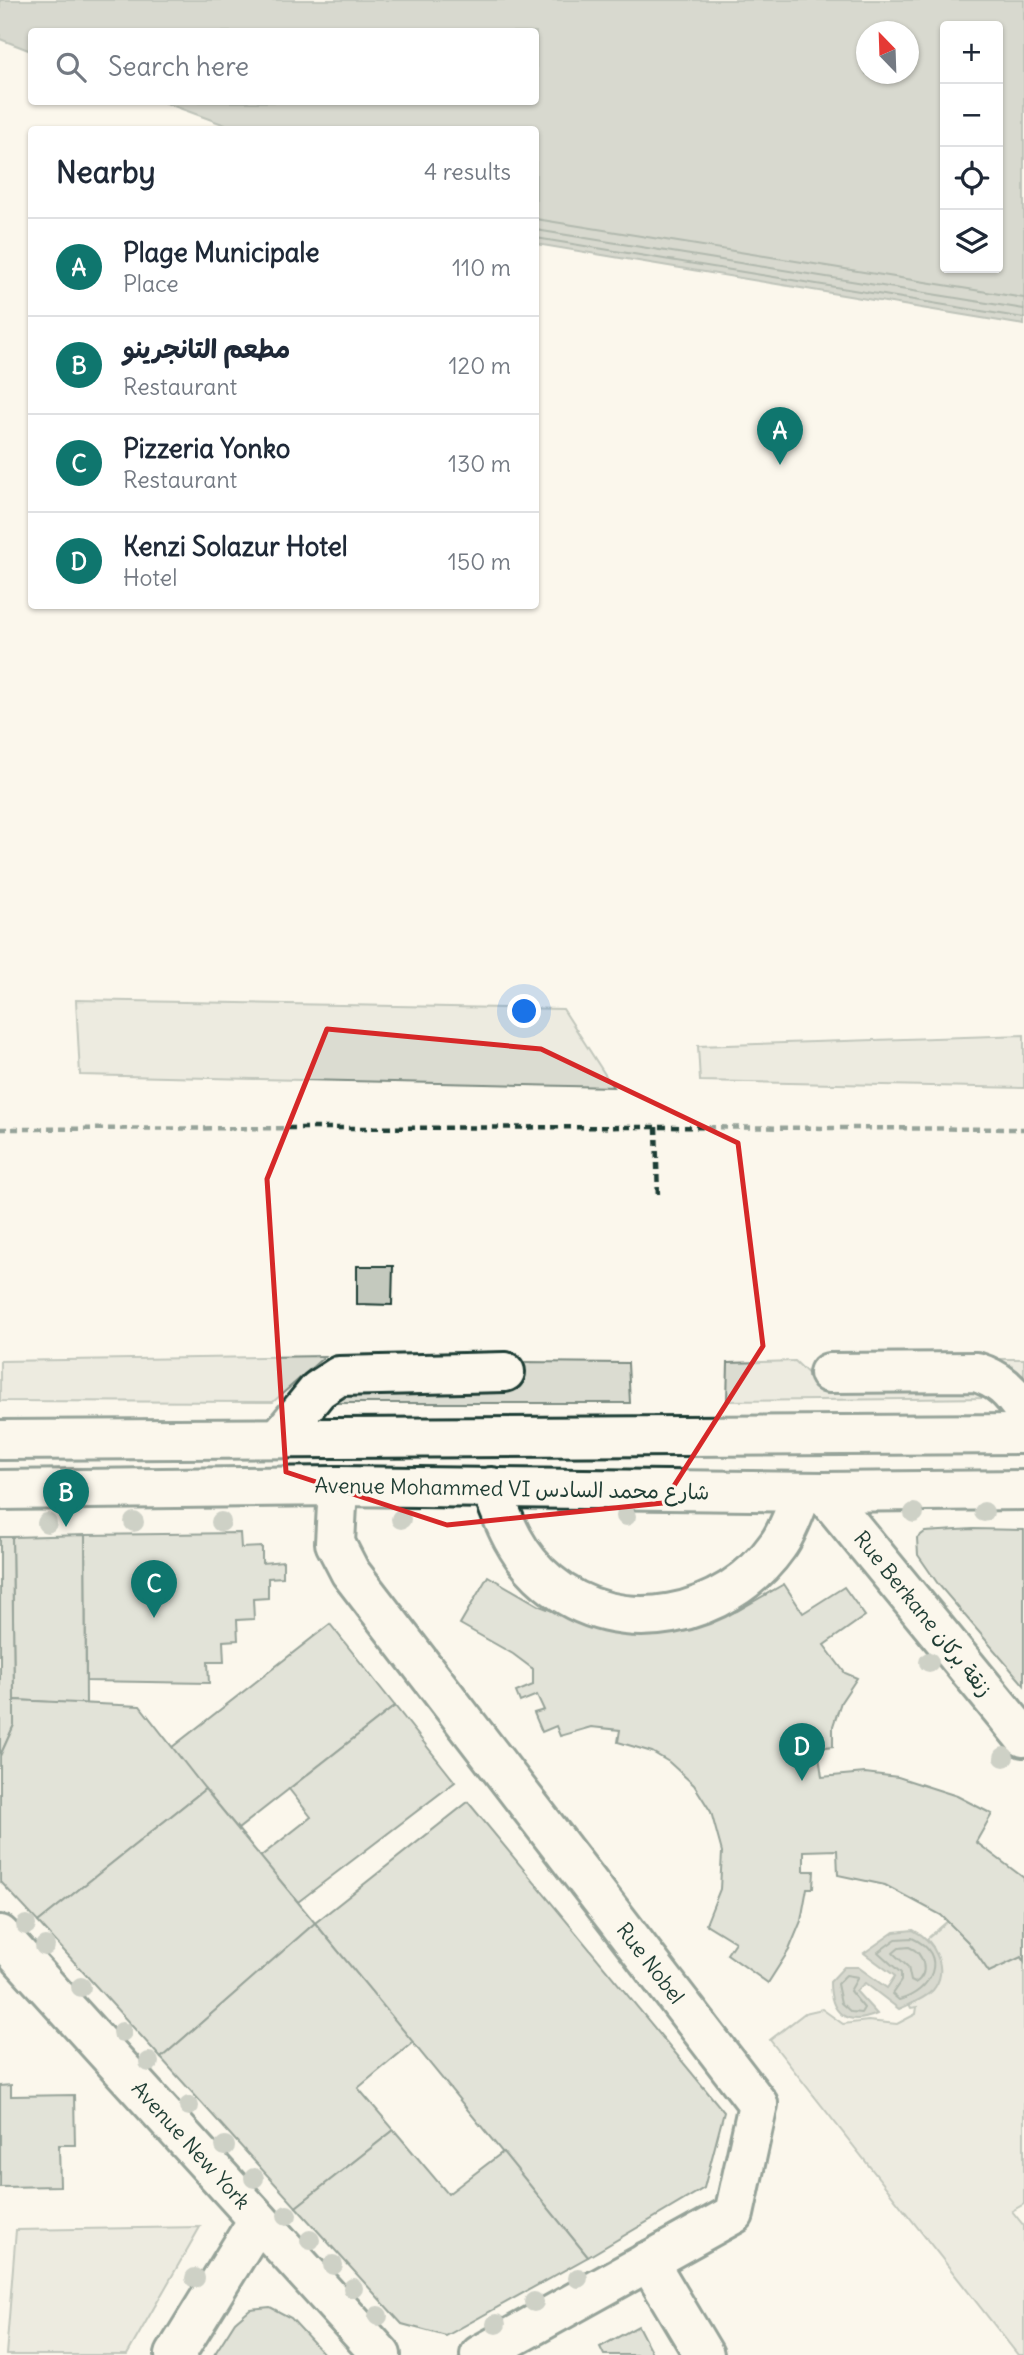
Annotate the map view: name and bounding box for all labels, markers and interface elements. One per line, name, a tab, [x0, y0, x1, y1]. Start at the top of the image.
north arrow	[856, 21, 919, 84]
map controls	[940, 21, 1003, 273]
button: +	[940, 21, 1003, 84]
search box	[28, 28, 539, 105]
icon: search	[52, 48, 90, 86]
text: Search here	[108, 50, 249, 83]
button: −	[940, 84, 1003, 147]
button: locate	[940, 147, 1003, 210]
text: Nearby	[56, 153, 156, 191]
text: 4 results	[424, 157, 511, 186]
button: layers	[940, 210, 1003, 273]
text: Plage Municipale	[123, 236, 319, 269]
text: A	[72, 253, 86, 282]
text: 110 m	[452, 253, 511, 282]
text: Place	[123, 269, 179, 298]
text: مطعم التانجرينو	[123, 332, 290, 365]
text: B	[71, 351, 87, 380]
text: 120 m	[448, 351, 511, 380]
text: Restaurant	[123, 372, 237, 401]
pin: A	[757, 407, 803, 465]
text: Pizzeria Yonko	[123, 432, 290, 465]
text: C	[71, 449, 87, 478]
text: 130 m	[448, 449, 511, 478]
text: Restaurant	[123, 465, 237, 494]
text: Kenzi Solazur Hotel	[123, 530, 347, 563]
text: D	[71, 547, 87, 576]
text: 150 m	[448, 547, 511, 576]
text: Hotel	[123, 563, 177, 592]
your location	[507, 994, 541, 1028]
pin: B	[43, 1469, 89, 1527]
street label: Avenue Mohammed VI شارع محمد السادس	[314, 1472, 710, 1507]
street label: Rue Berkane زنقة بركان	[848, 1525, 999, 1702]
pin: C	[131, 1560, 177, 1618]
pin: D	[779, 1723, 825, 1781]
street label: Rue Nobel	[611, 1917, 690, 2009]
street label: Avenue New York	[126, 2075, 256, 2215]

